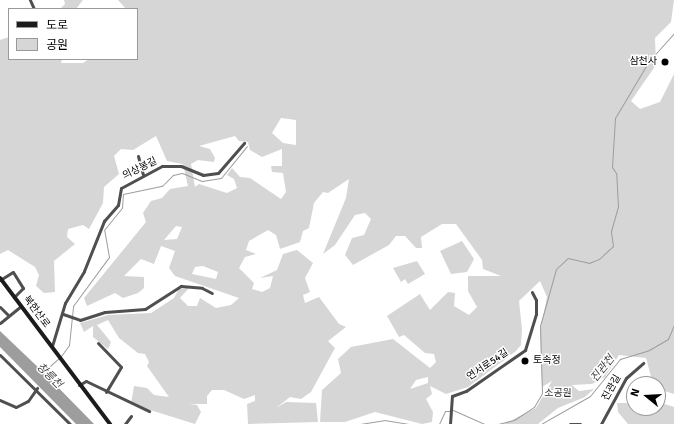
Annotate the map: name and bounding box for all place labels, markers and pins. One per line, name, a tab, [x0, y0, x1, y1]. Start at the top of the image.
place label: 삼천사	[629, 56, 657, 68]
marker: 삼천사	[660, 57, 670, 67]
place label: 토속정	[533, 355, 561, 367]
marker: 토속정	[520, 356, 530, 366]

